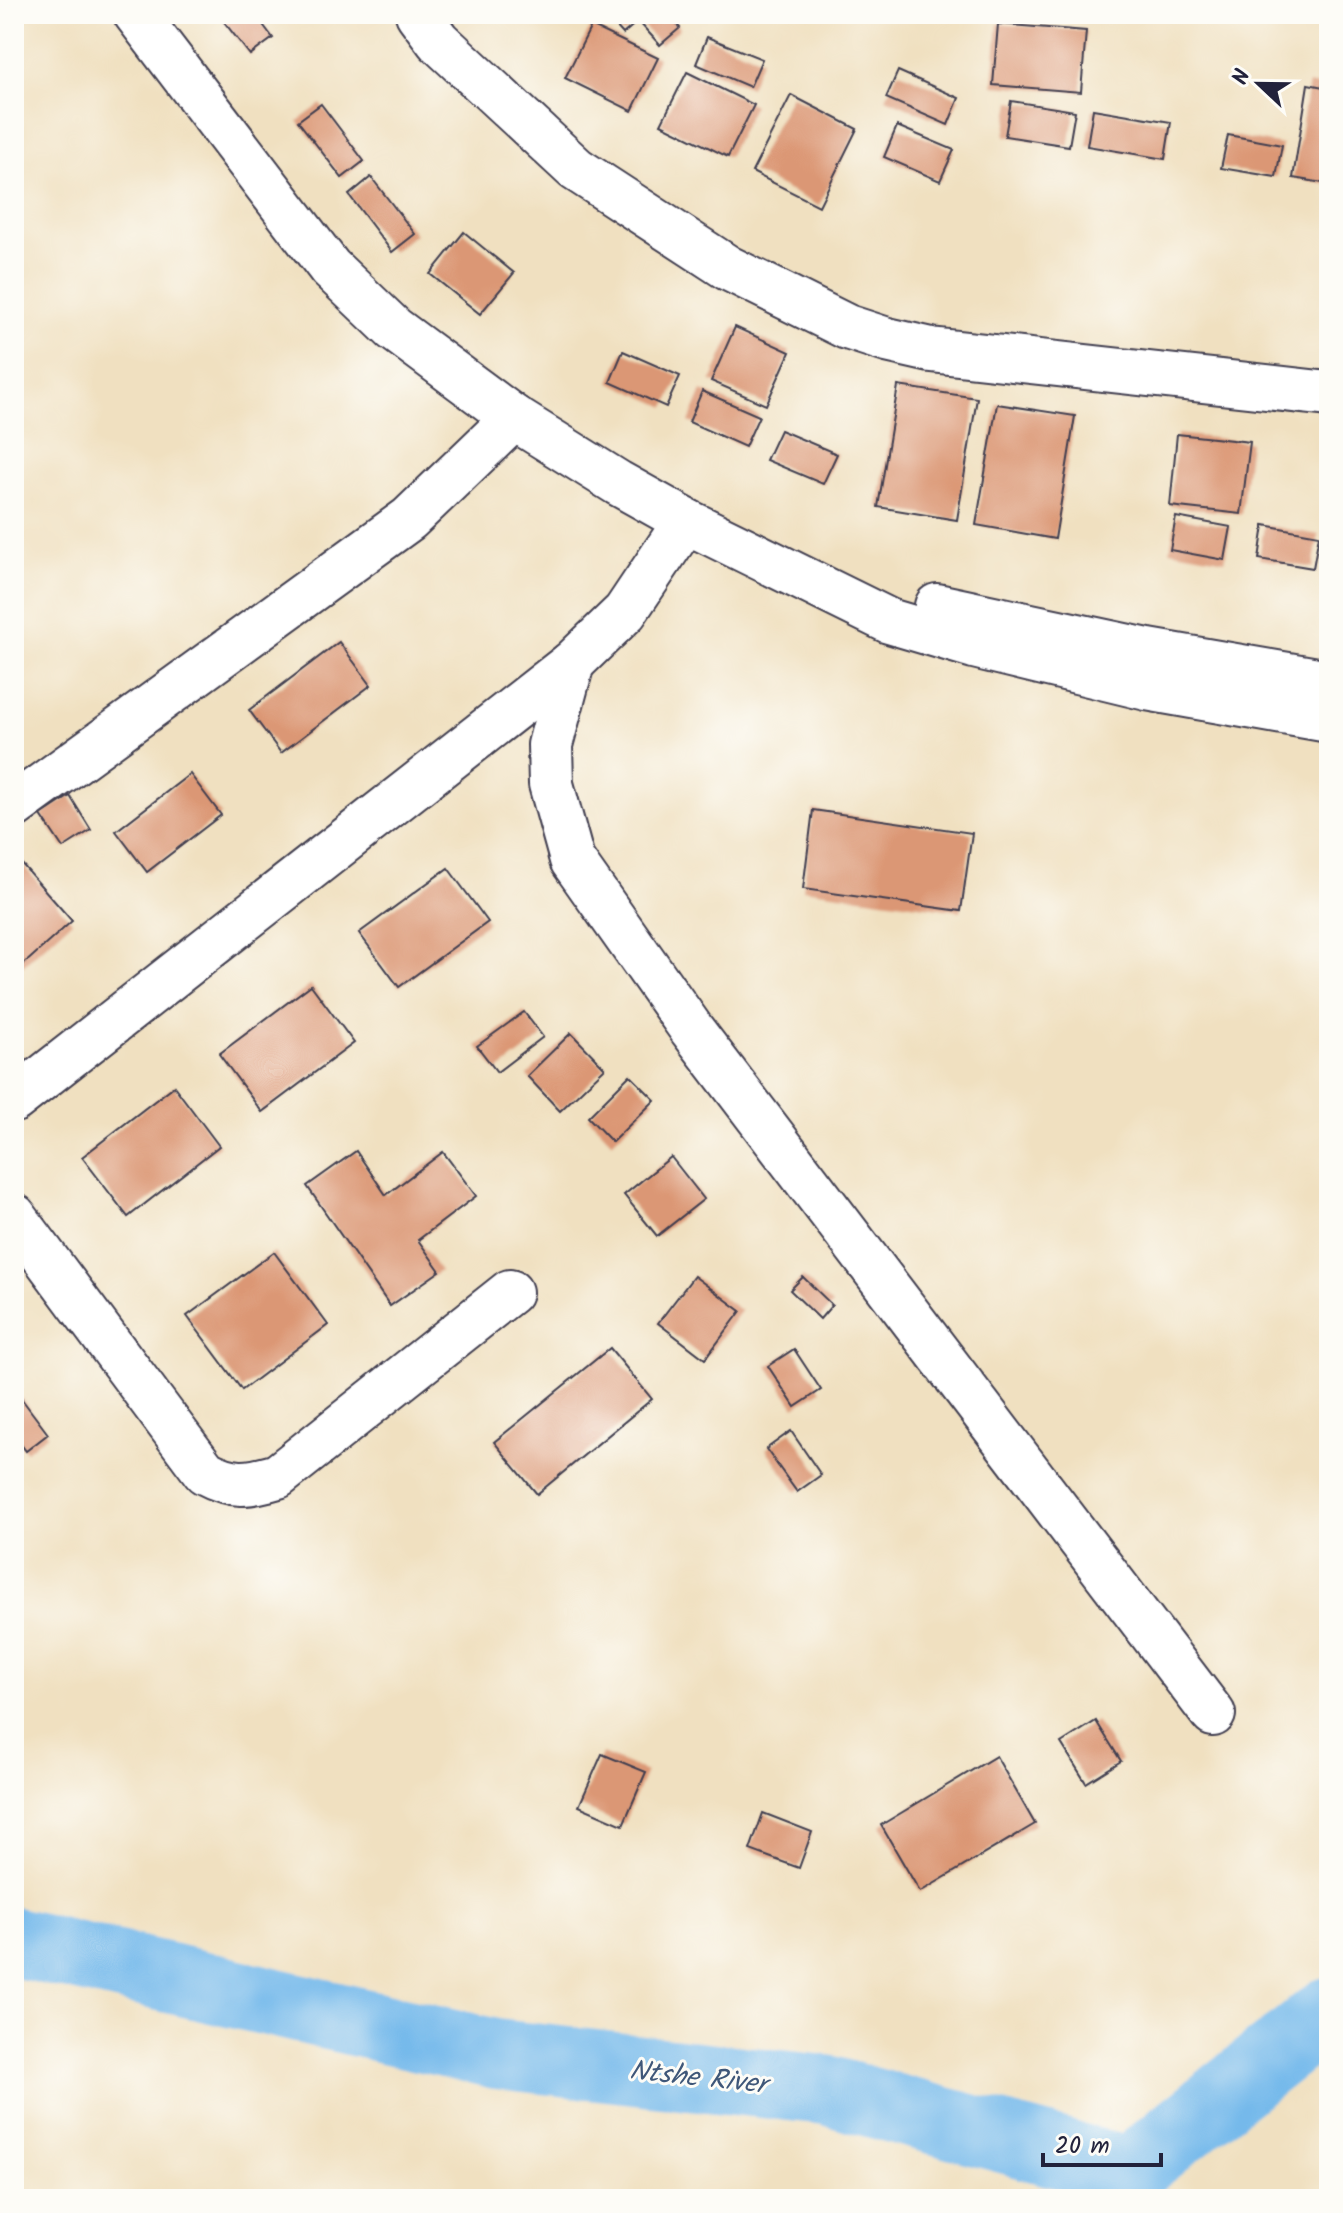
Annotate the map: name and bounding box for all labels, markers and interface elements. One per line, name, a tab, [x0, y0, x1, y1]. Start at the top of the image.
north arrow	[1219, 44, 1299, 124]
text: N	[1224, 64, 1262, 90]
water label: Ntshe River	[627, 2049, 774, 2109]
scale bar	[1043, 2117, 1161, 2167]
text: 20 m	[1055, 2127, 1110, 2166]

